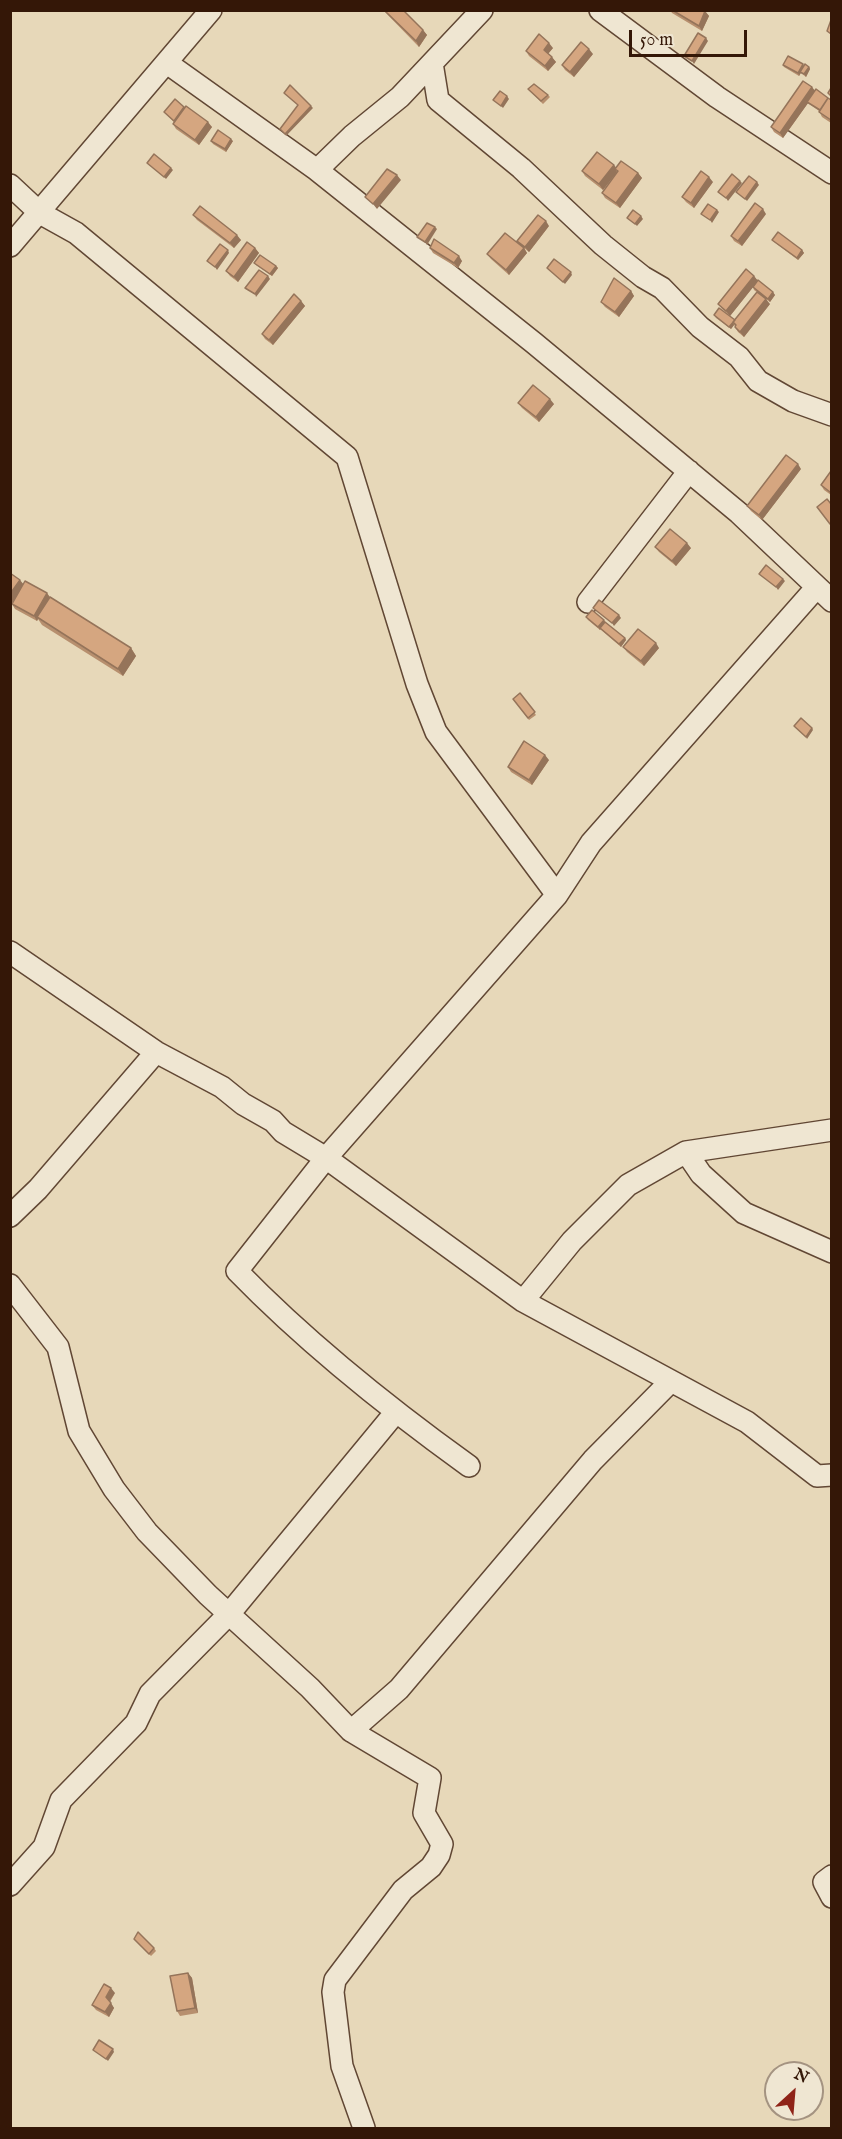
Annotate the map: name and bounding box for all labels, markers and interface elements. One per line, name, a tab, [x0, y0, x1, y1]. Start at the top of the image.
scale bar	[632, 18, 750, 56]
text: 50 m	[640, 29, 673, 52]
north arrow	[764, 2061, 824, 2121]
text: N	[790, 2065, 812, 2089]

